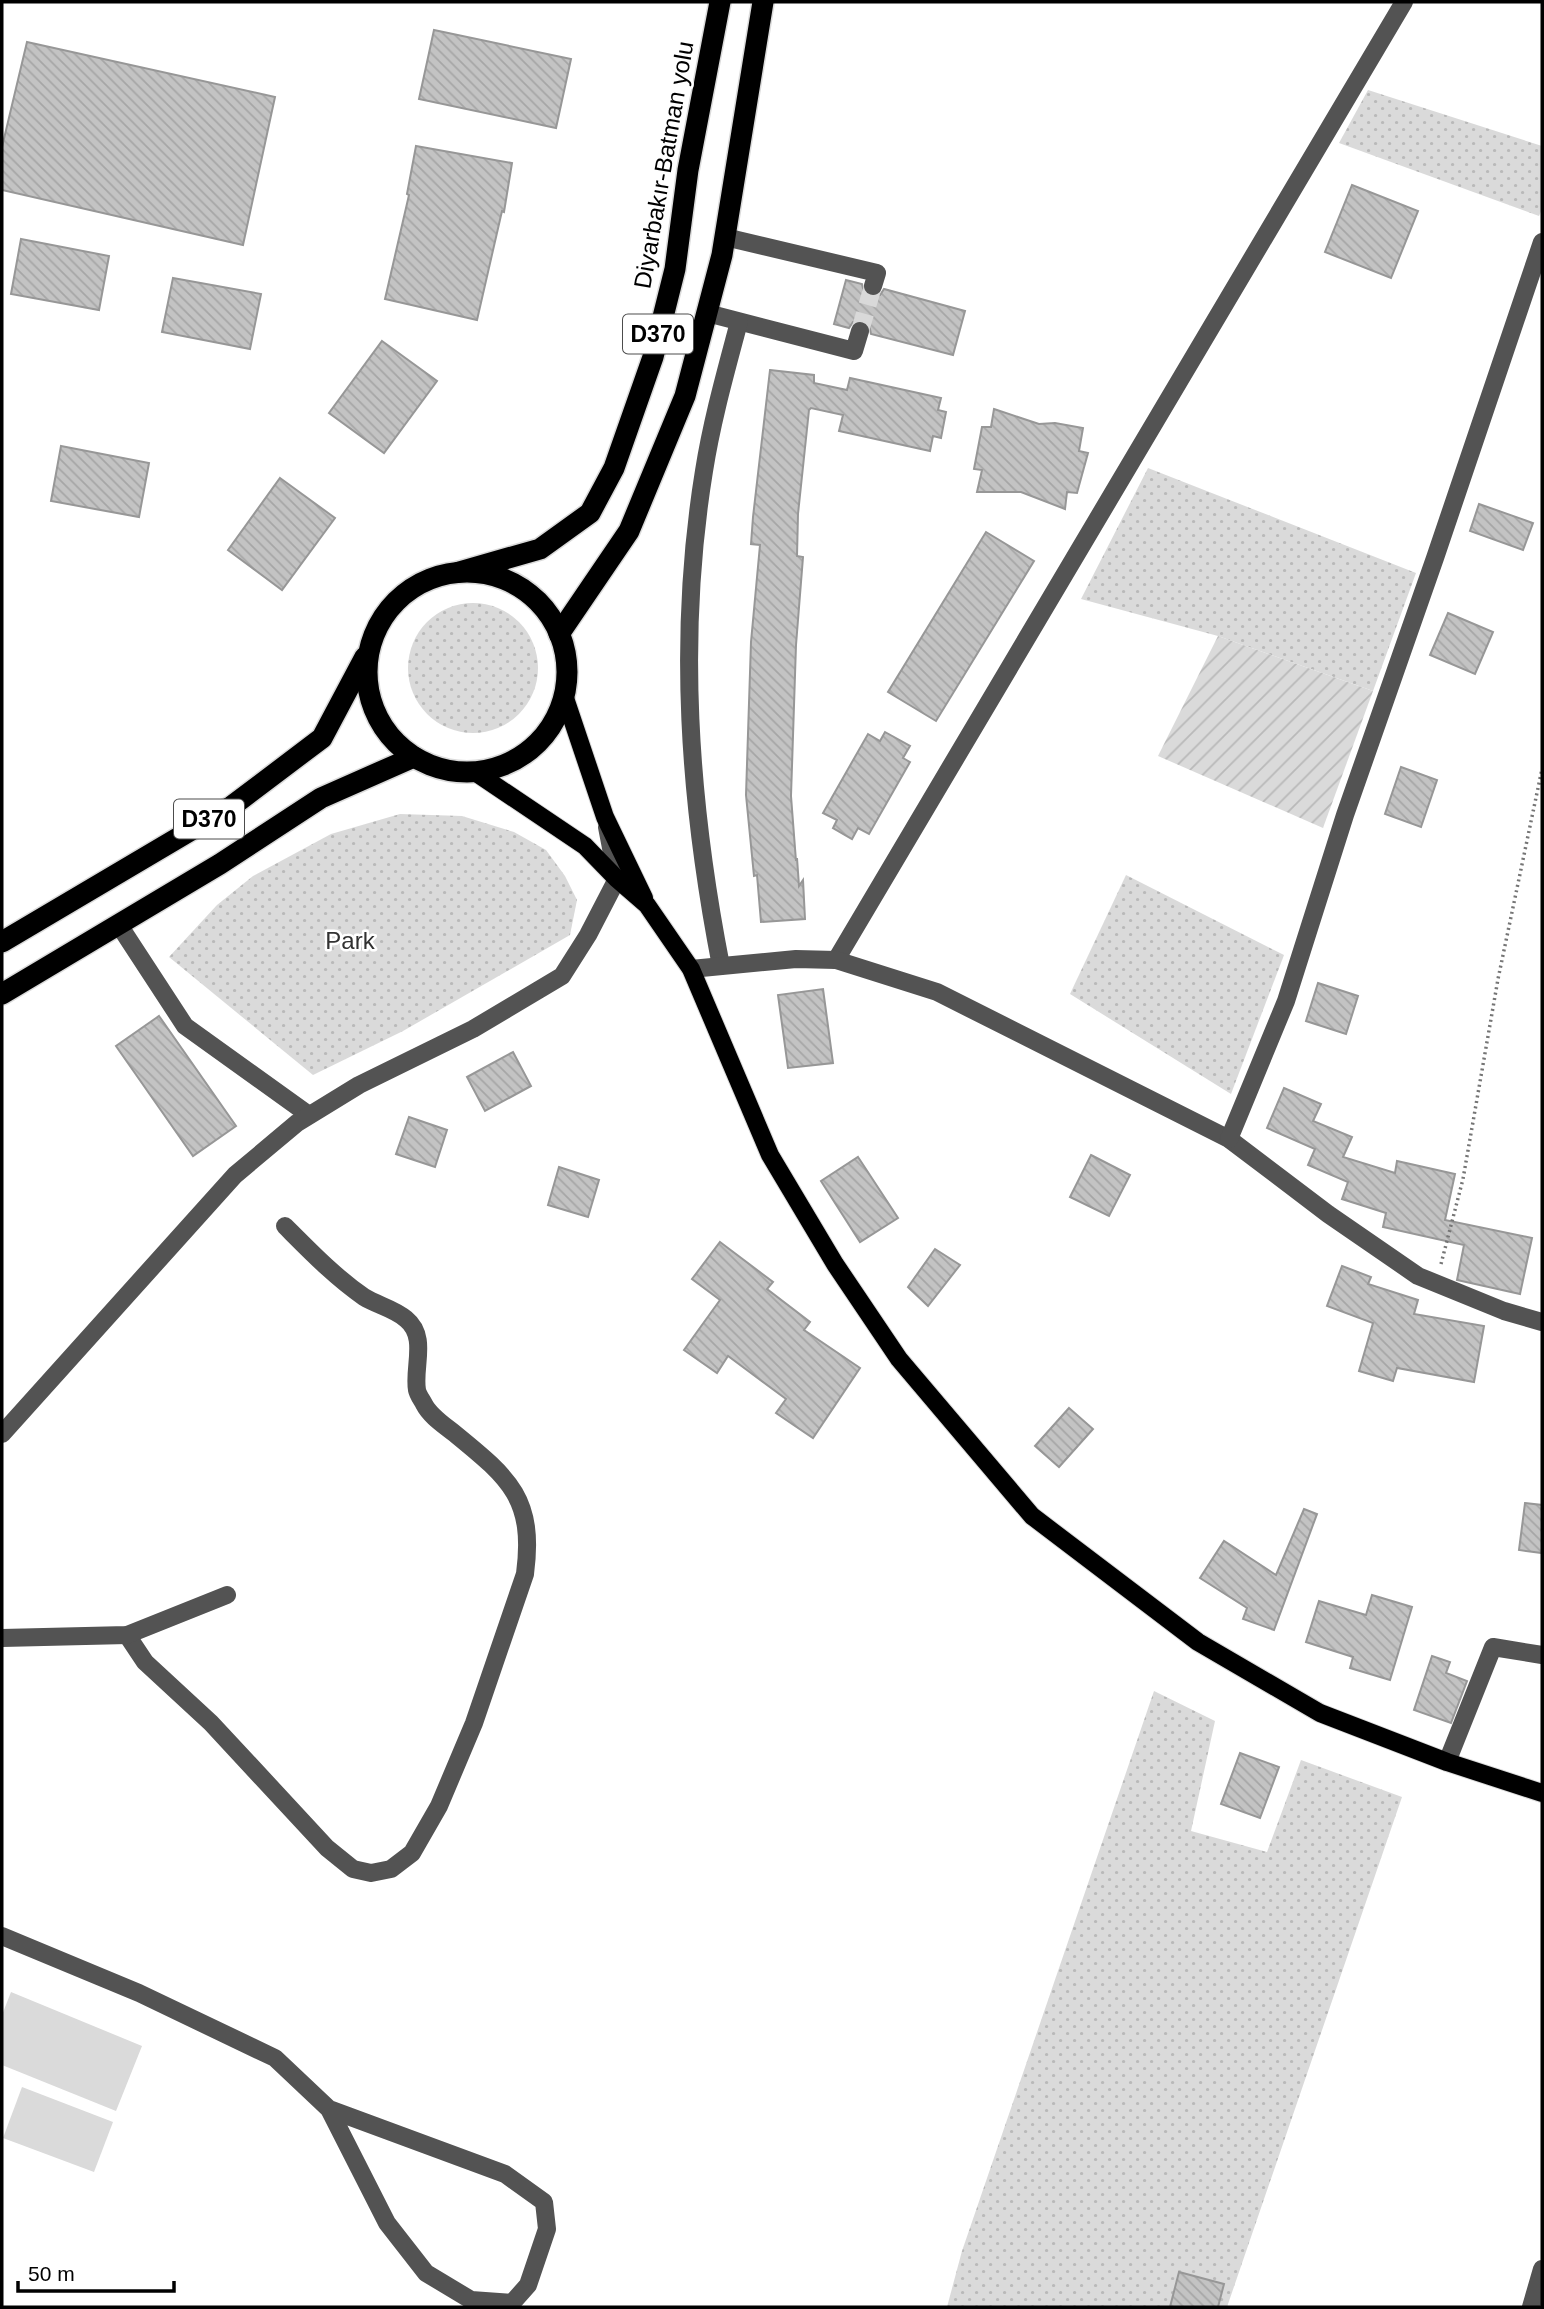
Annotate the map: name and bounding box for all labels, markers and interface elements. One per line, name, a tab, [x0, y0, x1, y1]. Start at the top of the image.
street label: Diyarbakır-Batman yolu	[628, 39, 699, 291]
road number: D370	[623, 314, 693, 354]
road number: D370	[174, 800, 244, 838]
park label: Park	[325, 927, 376, 954]
scale bar	[18, 2250, 173, 2294]
text: 50 m	[28, 2262, 75, 2285]

